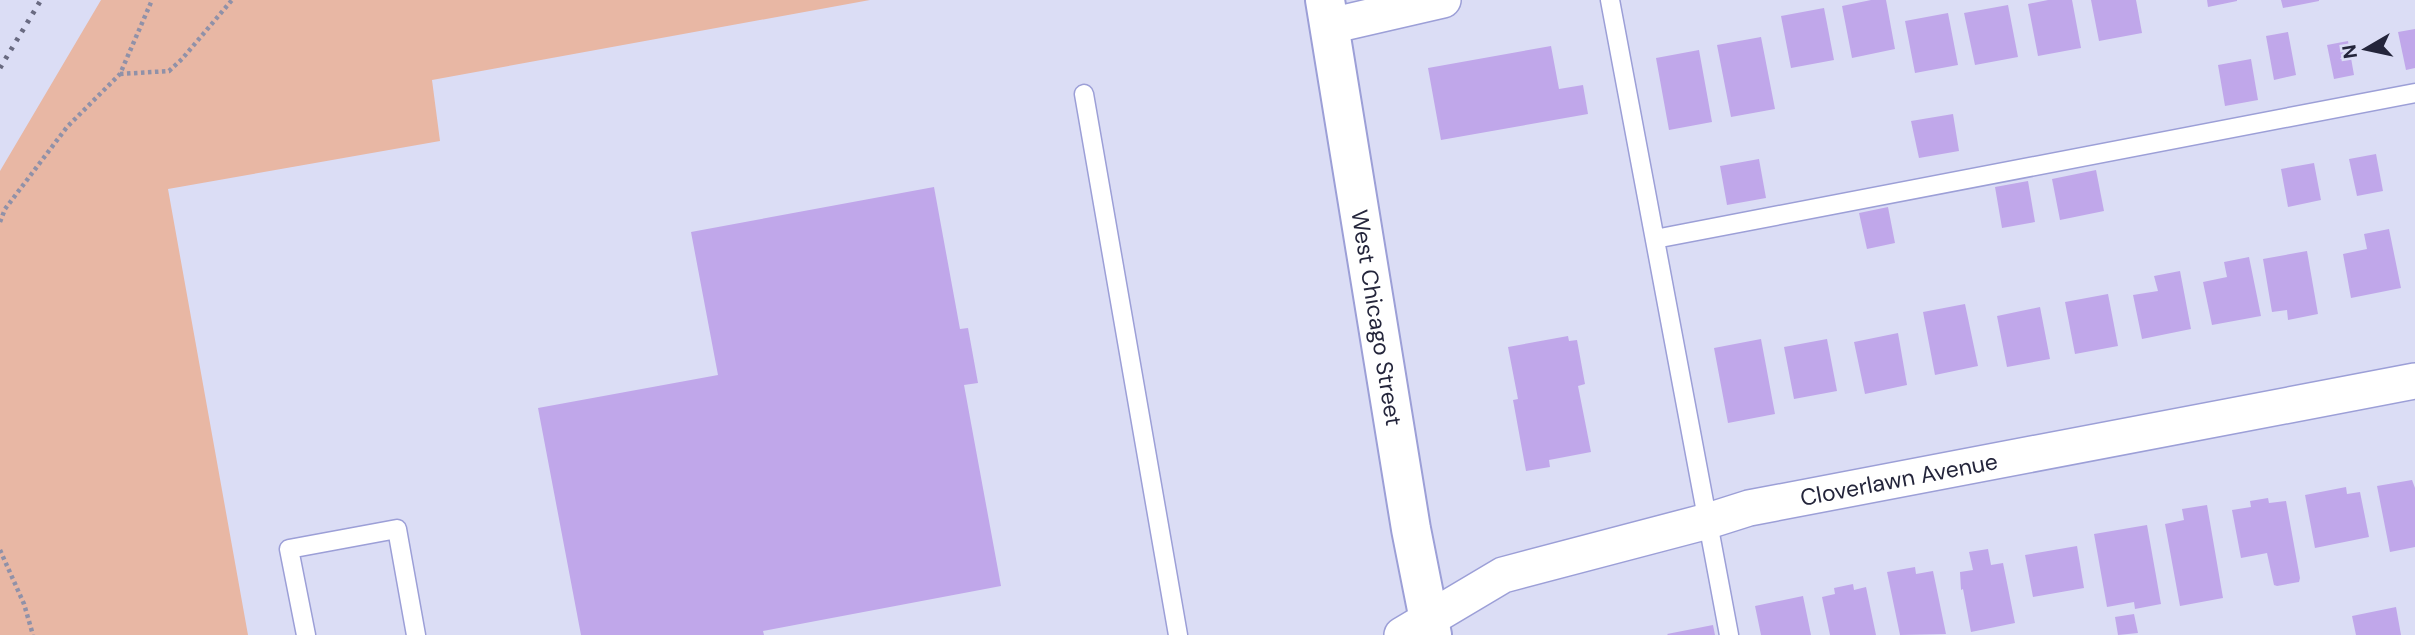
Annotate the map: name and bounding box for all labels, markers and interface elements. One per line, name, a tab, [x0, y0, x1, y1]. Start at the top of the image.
north arrow	[2331, 14, 2401, 84]
text: N	[2336, 43, 2363, 60]
street label: West Chicago Street	[1344, 207, 1409, 428]
street label: Cloverlawn Avenue	[1798, 446, 2000, 513]

